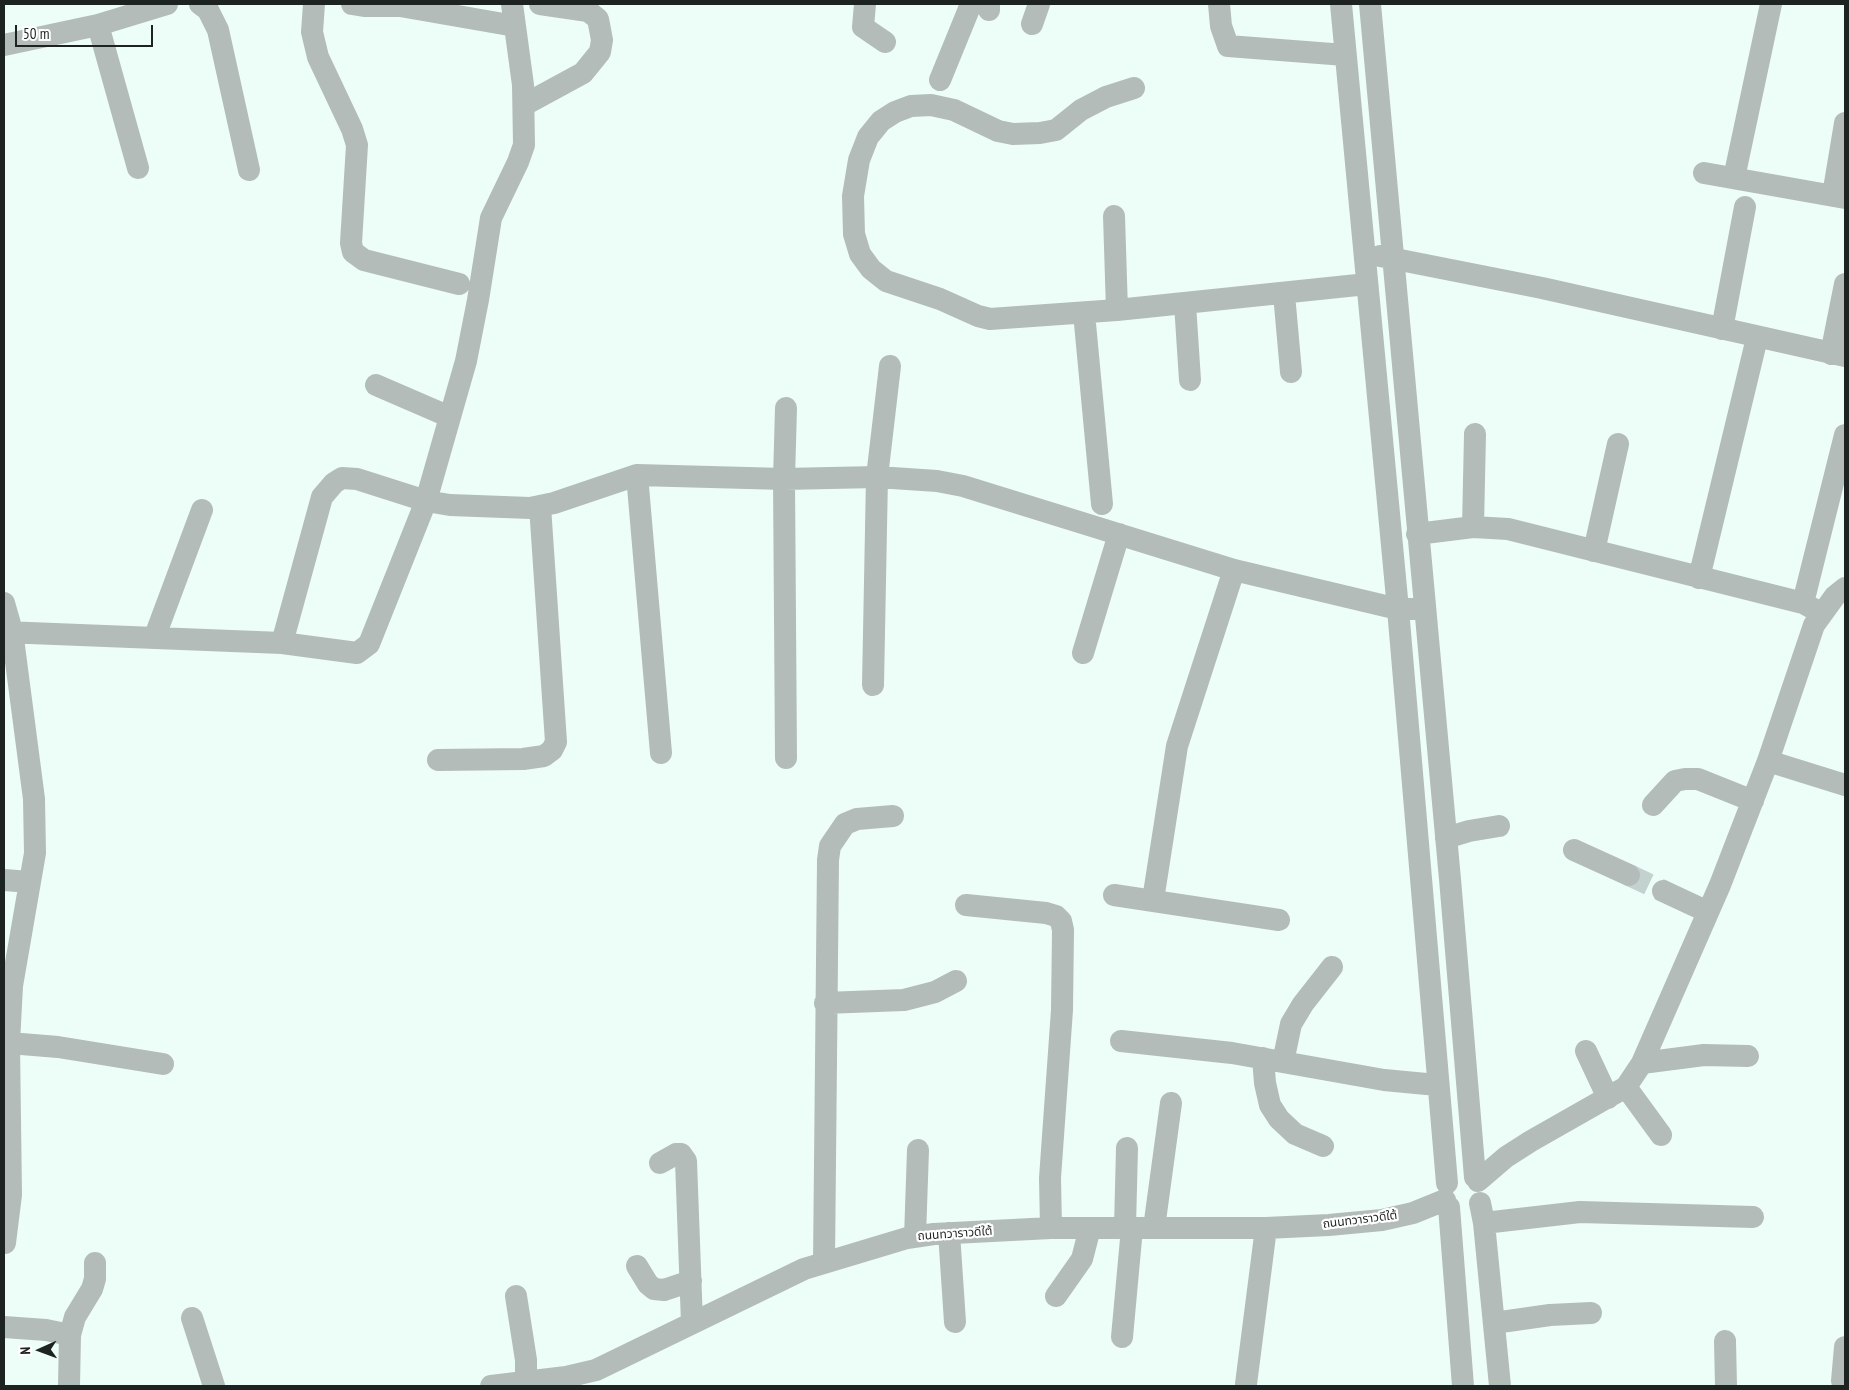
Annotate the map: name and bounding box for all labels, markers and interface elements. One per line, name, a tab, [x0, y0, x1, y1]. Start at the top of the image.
scale bar	[18, 15, 155, 47]
text: 50 m	[23, 24, 49, 43]
street label: ถนนทวาราวดีใต้	[1322, 1208, 1398, 1232]
street label: ถนนทวาราวดีใต้	[917, 1224, 993, 1244]
north arrow	[15, 1325, 65, 1375]
text: N	[16, 1346, 34, 1355]

